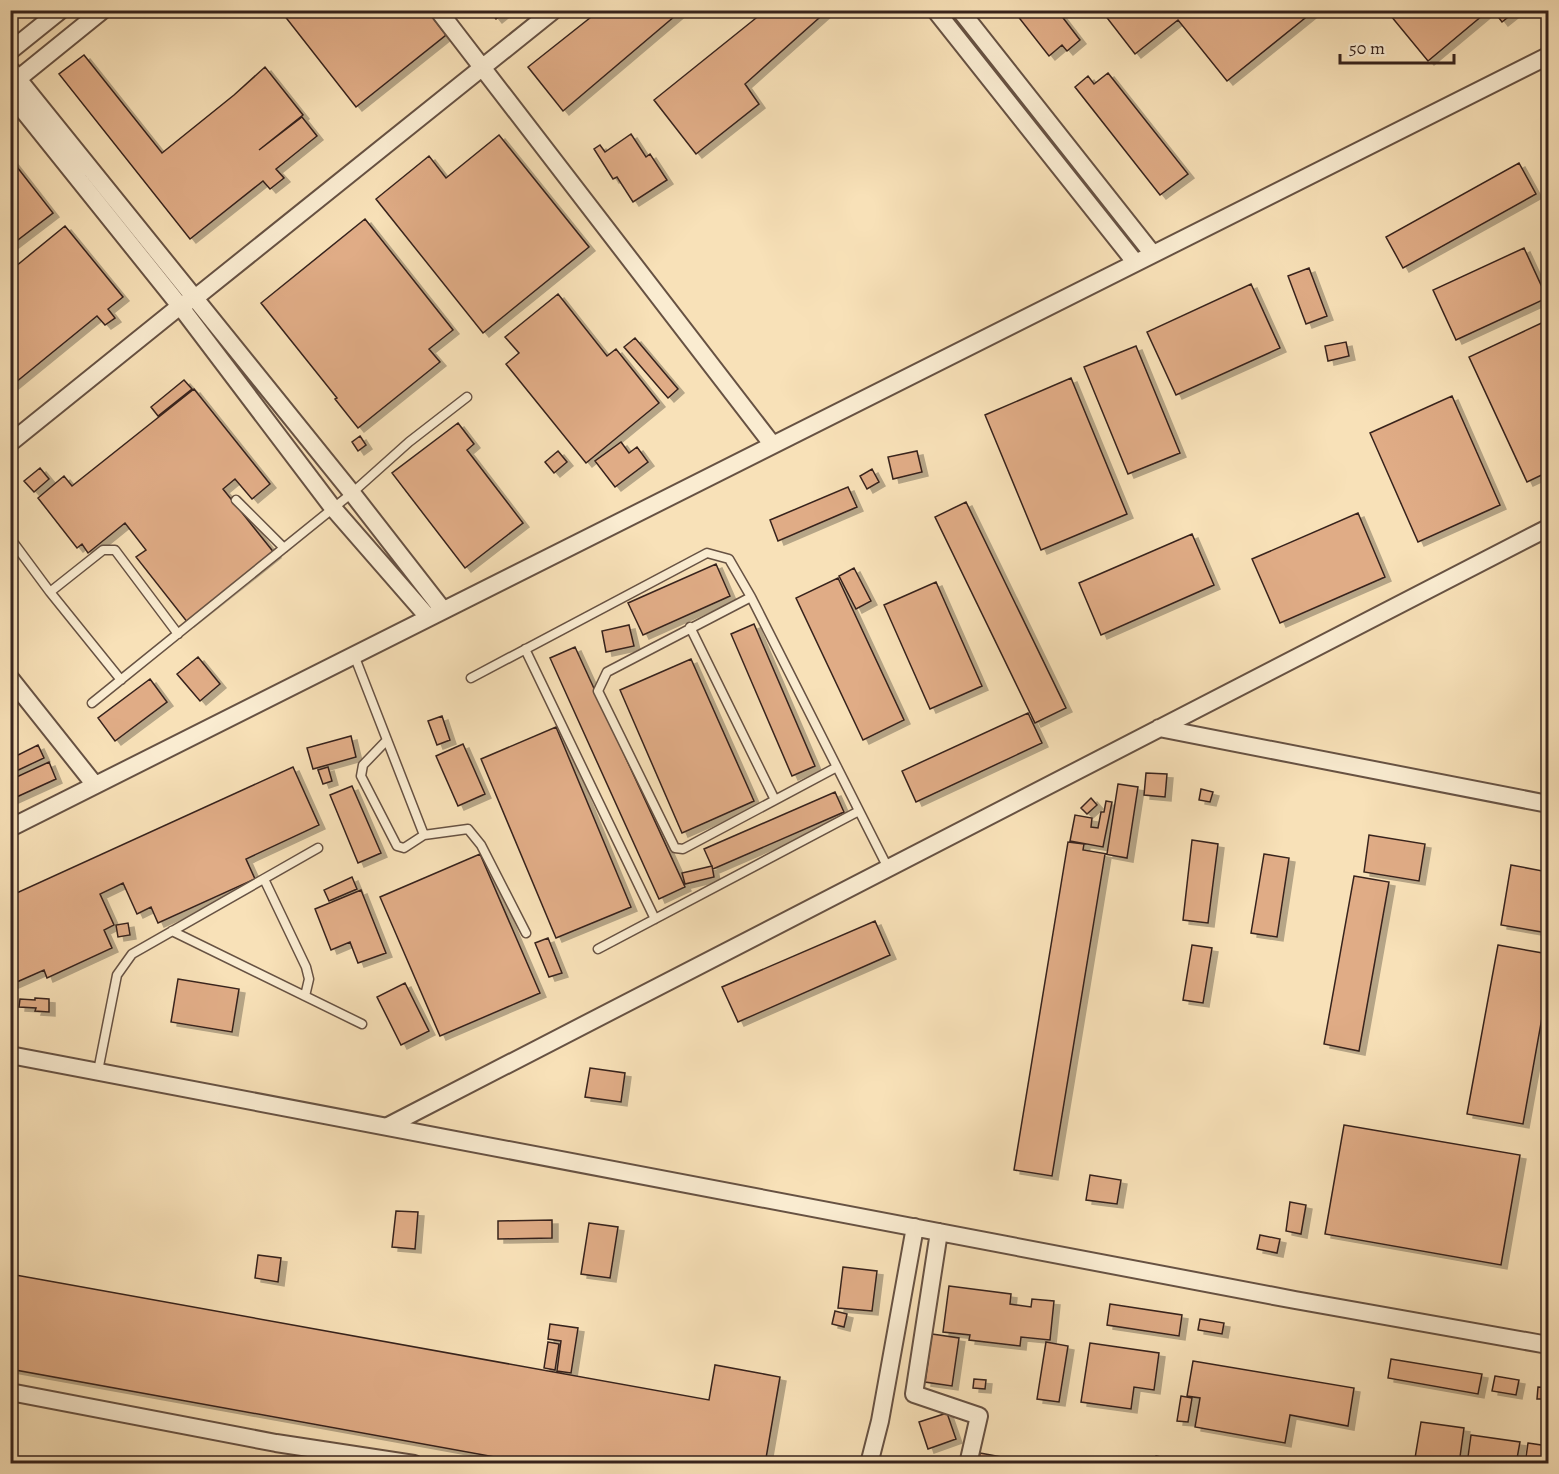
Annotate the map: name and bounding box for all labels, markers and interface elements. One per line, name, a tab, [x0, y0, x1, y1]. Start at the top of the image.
scale bar	[1340, 27, 1454, 65]
text: 50 m	[1349, 36, 1385, 60]

